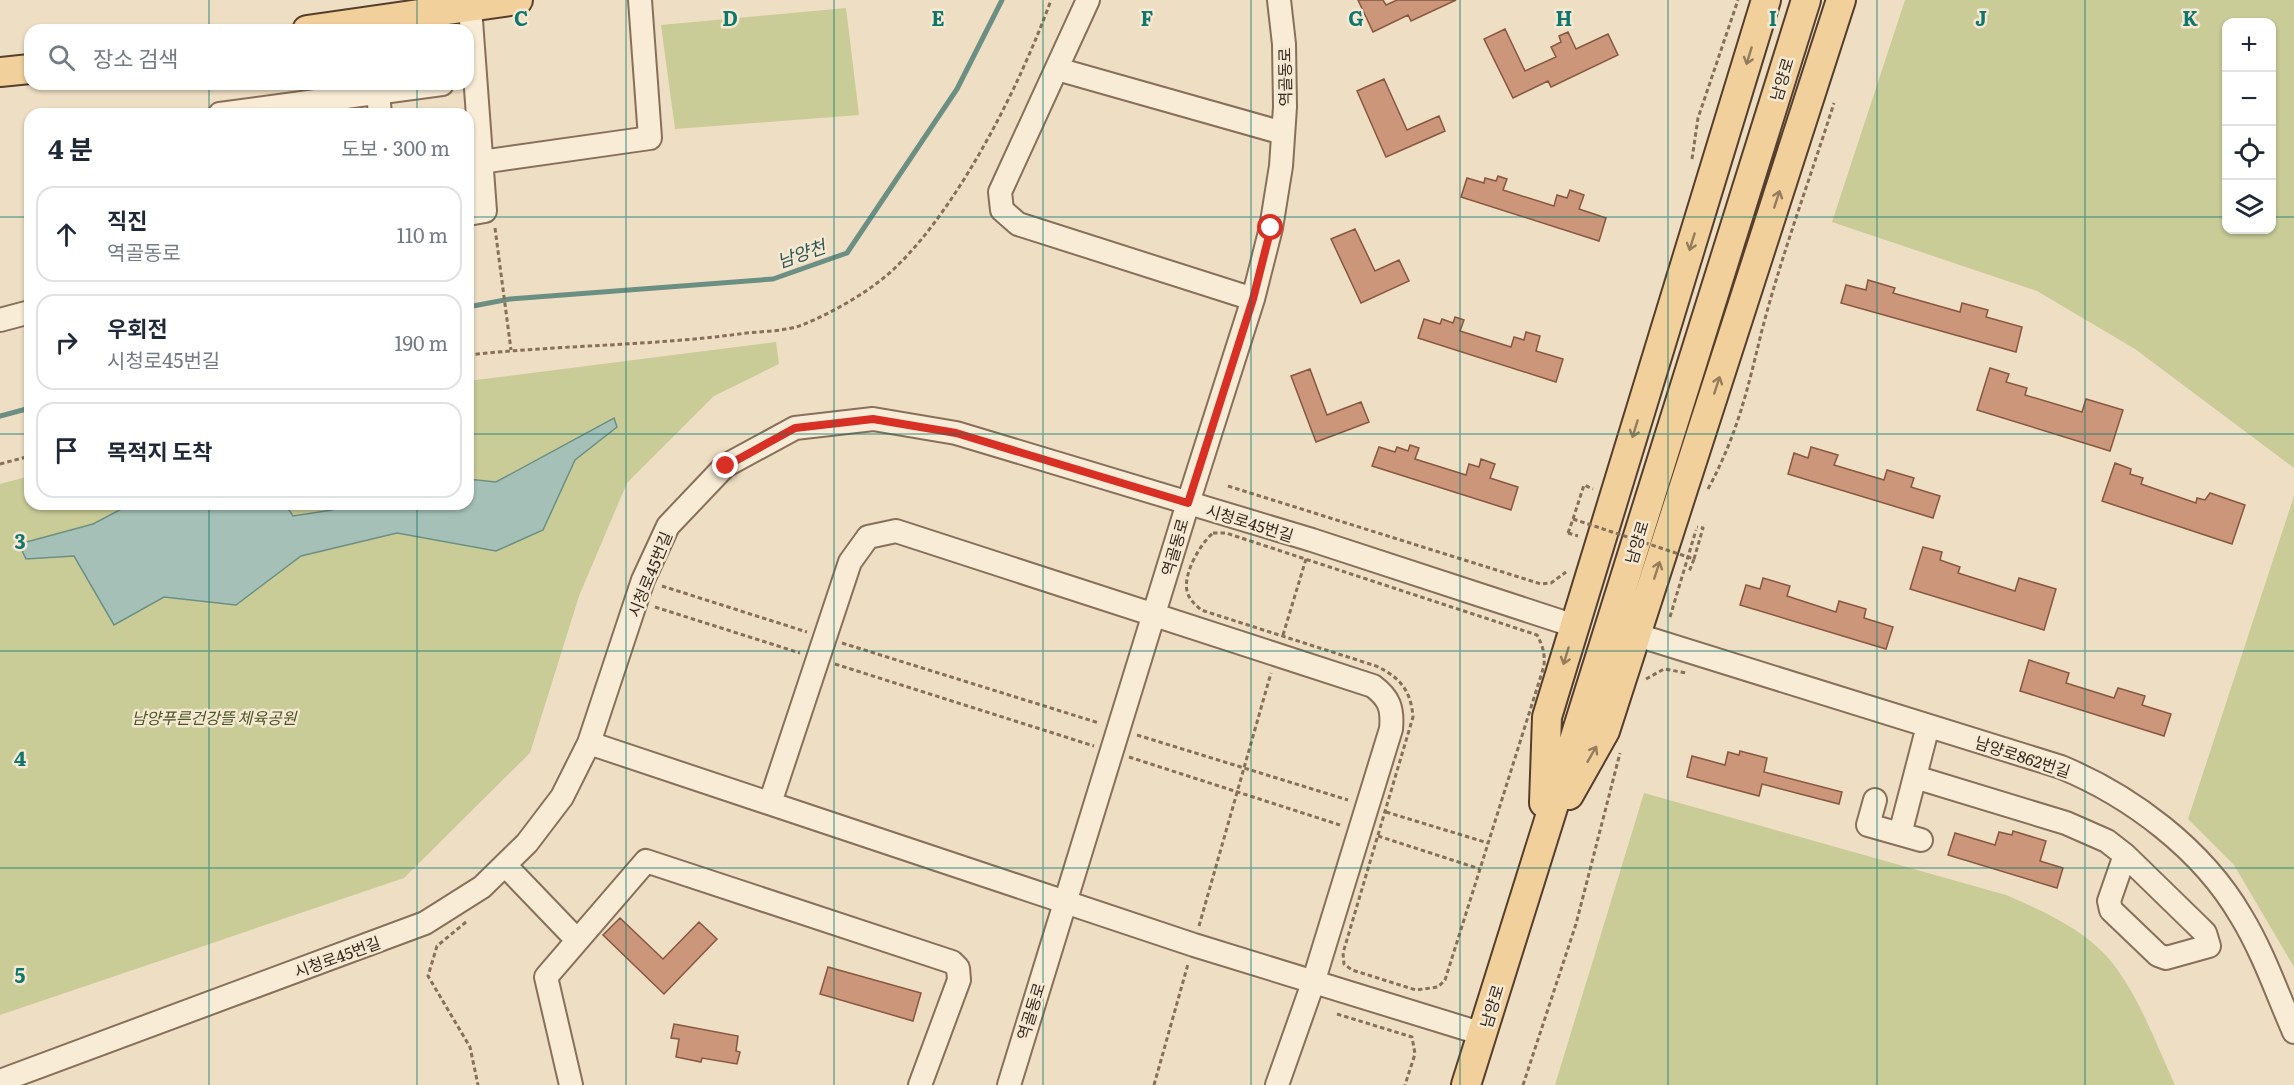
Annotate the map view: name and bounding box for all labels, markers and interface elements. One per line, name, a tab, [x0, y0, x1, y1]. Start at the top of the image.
text: C	[514, 2, 528, 32]
text: D	[722, 2, 738, 32]
text: E	[931, 2, 945, 32]
text: F	[1141, 2, 1154, 32]
text: G	[1348, 2, 1364, 32]
text: H	[1556, 2, 1572, 32]
text: I	[1769, 2, 1777, 32]
text: J	[1975, 2, 1987, 32]
text: K	[2182, 2, 2198, 32]
map controls	[2222, 18, 2276, 234]
button: +	[2222, 18, 2276, 72]
search box	[24, 24, 474, 90]
icon: search	[45, 41, 78, 74]
text: 장소 검색	[93, 41, 178, 74]
one-way arrow	[1743, 46, 1754, 65]
street label: 역골동로	[1271, 47, 1297, 107]
street label: 남양로	[1763, 54, 1799, 104]
button: −	[2222, 72, 2276, 126]
button: locate	[2222, 126, 2276, 180]
text: 4 분	[48, 128, 93, 167]
text: 도보 · 300 m	[341, 132, 450, 162]
button: layers	[2222, 180, 2276, 234]
one-way arrow	[1772, 190, 1783, 209]
text: 직진	[107, 203, 147, 236]
route start	[1257, 214, 1283, 240]
icon: ahead	[50, 218, 83, 251]
text: 110 m	[397, 219, 448, 249]
water label: 남양천	[773, 231, 831, 274]
one-way arrow	[1686, 232, 1697, 251]
text: 역골동로	[107, 236, 181, 266]
text: 우회전	[107, 311, 168, 344]
icon: right	[50, 326, 83, 359]
text: 190 m	[394, 327, 448, 357]
text: 시청로45번길	[107, 344, 220, 374]
one-way arrow	[1712, 376, 1723, 395]
one-way arrow	[1629, 419, 1640, 438]
icon: arrive	[50, 434, 83, 467]
text: 목적지 도착	[107, 434, 213, 467]
route end	[712, 452, 738, 478]
street label: 시청로45번길	[1203, 497, 1297, 547]
street label: 역골동로	[1154, 515, 1194, 579]
street label: 남양로	[1618, 517, 1654, 567]
text: 3	[14, 525, 26, 555]
street label: 시청로45번길	[621, 528, 677, 620]
one-way arrow	[1653, 561, 1664, 580]
one-way arrow	[1560, 646, 1571, 665]
park label: 남양푸른건강뜰 체육공원	[132, 705, 298, 729]
street label: 남양로862번길	[1972, 729, 2074, 783]
text: 4	[14, 742, 26, 772]
one-way arrow	[1587, 746, 1599, 763]
street label: 시청로45번길	[290, 929, 384, 983]
text: 5	[15, 959, 26, 989]
street label: 역골동로	[1010, 979, 1050, 1043]
street label: 남양로	[1473, 981, 1509, 1031]

